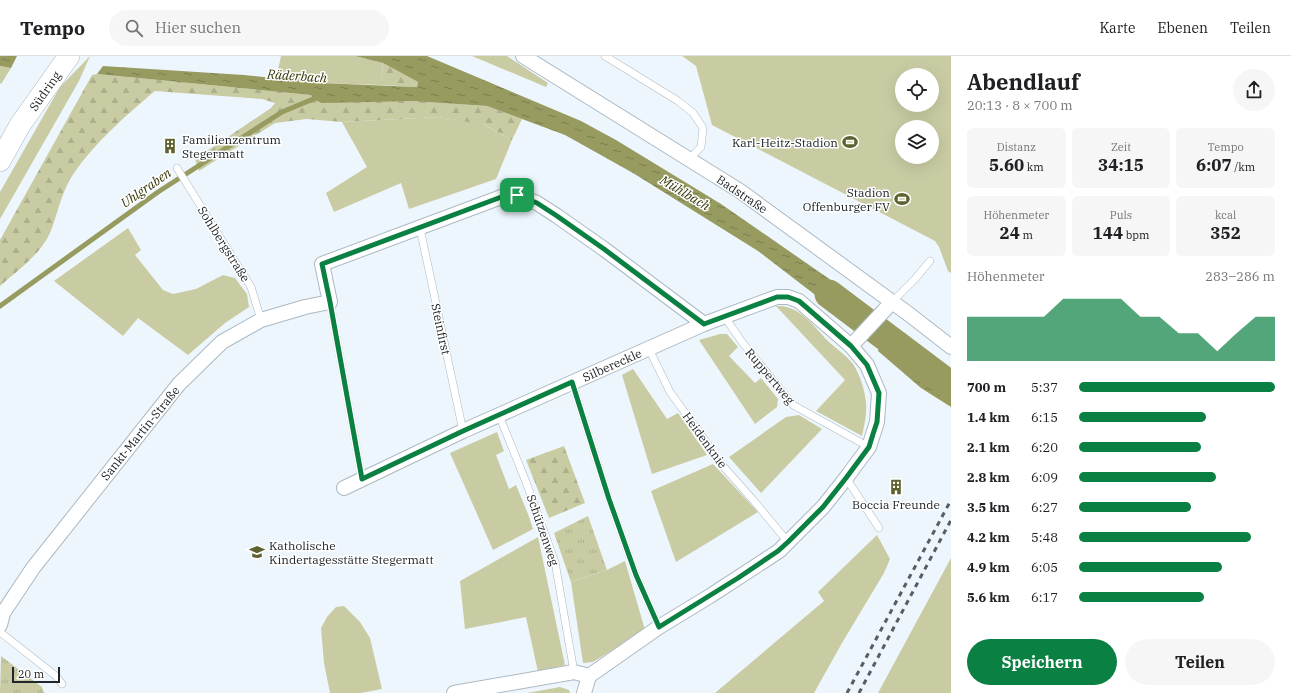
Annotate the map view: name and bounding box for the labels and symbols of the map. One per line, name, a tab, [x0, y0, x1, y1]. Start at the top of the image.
water label: Räderbach	[265, 65, 328, 87]
street label: Südring	[26, 68, 64, 114]
place label: Familienzentrum Stegermatt	[182, 132, 282, 161]
sports icon: Karl-Heitz-Stadion	[841, 133, 859, 151]
place label: Karl-Heitz-Stadion	[732, 135, 838, 150]
building icon: Familienzentrum Stegermatt	[161, 137, 179, 155]
water label: Uhlgraben	[117, 164, 175, 212]
water label: Mühlbach	[656, 171, 713, 214]
street label: Badstraße	[714, 172, 770, 216]
pin	[500, 178, 534, 212]
place label: Stadion Offenburger FV	[803, 185, 890, 214]
sports icon: Stadion Offenburger FV	[893, 190, 911, 208]
street label: Sohlbergstraße	[195, 203, 253, 285]
street label: Steinfirst	[428, 302, 454, 356]
street label: Silbereckle	[580, 345, 644, 385]
street label: Ruppertweg	[742, 345, 798, 407]
street label: Sankt-Martin-Straße	[97, 383, 183, 483]
street label: Heidenknie	[680, 409, 730, 471]
building icon: Boccia Freunde	[887, 478, 905, 496]
street label: Schützenweg	[524, 492, 562, 568]
place label: Boccia Freunde	[852, 497, 940, 512]
place label: Katholische Kindertagesstätte Stegermatt	[269, 538, 434, 567]
school or university icon: Katholische Kindertagesstätte Stegermatt	[248, 543, 266, 561]
scale bar	[12, 665, 60, 684]

